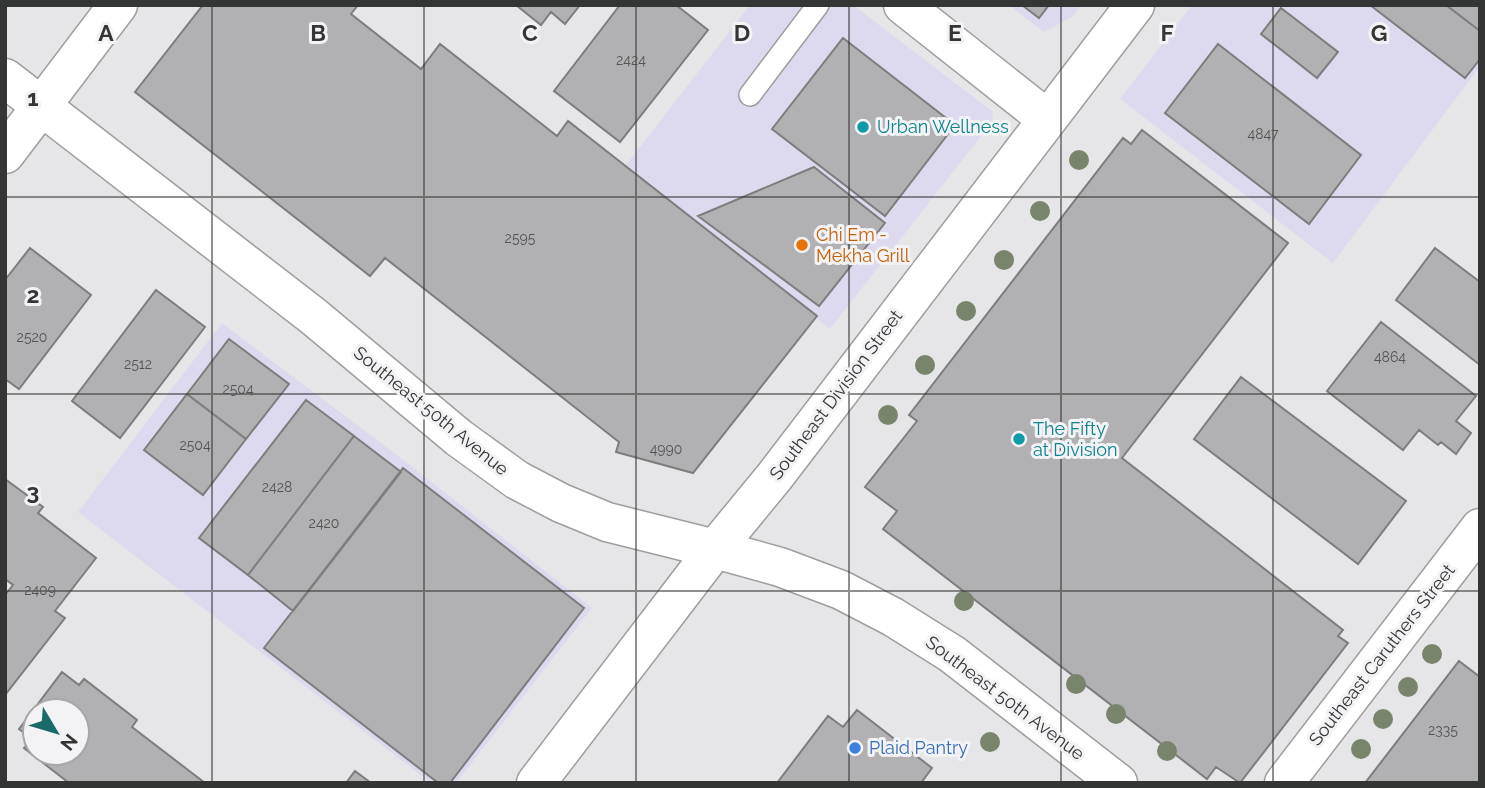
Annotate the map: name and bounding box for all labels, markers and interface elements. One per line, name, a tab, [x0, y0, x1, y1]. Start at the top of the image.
text: A	[98, 19, 114, 46]
text: B	[310, 19, 326, 46]
text: C	[522, 19, 538, 46]
text: D	[734, 19, 750, 46]
text: E	[948, 19, 962, 46]
text: F	[1160, 19, 1174, 46]
text: G	[1371, 19, 1387, 46]
house number: 2424	[616, 52, 646, 68]
text: 1	[27, 84, 39, 111]
place label: Urban Wellness	[877, 116, 1009, 137]
marker: Urban Wellness	[855, 119, 871, 135]
house number: 4847	[1247, 126, 1279, 142]
place label: Chi Em - Mekha Grill	[816, 224, 910, 266]
house number: 2595	[505, 230, 536, 246]
marker: Chi Em - Mekha Grill	[794, 237, 810, 253]
text: 2	[27, 281, 39, 308]
street label: Southeast Division Street	[765, 306, 906, 484]
house number: 2520	[17, 329, 47, 345]
street label: Southeast 50th Avenue	[350, 342, 513, 480]
house number: 4864	[1374, 349, 1406, 365]
house number: 2512	[124, 356, 152, 372]
house number: 2504	[222, 381, 254, 397]
place label: The Fifty at Division	[1033, 418, 1118, 460]
marker: The Fifty at Division	[1011, 431, 1027, 447]
house number: 2504	[179, 437, 211, 453]
house number: 4990	[650, 441, 682, 457]
text: 3	[27, 478, 39, 505]
house number: 2428	[262, 479, 292, 495]
house number: 2420	[309, 515, 339, 531]
street label: Southeast Caruthers Street	[1304, 560, 1459, 750]
house number: 2409	[24, 582, 56, 598]
street label: Southeast 50th Avenue	[922, 631, 1089, 764]
north arrow	[21, 697, 91, 767]
house number: 2335	[1428, 722, 1458, 738]
text: N	[56, 730, 83, 755]
place label: Plaid Pantry	[869, 737, 968, 758]
marker: Plaid Pantry	[847, 740, 863, 756]

